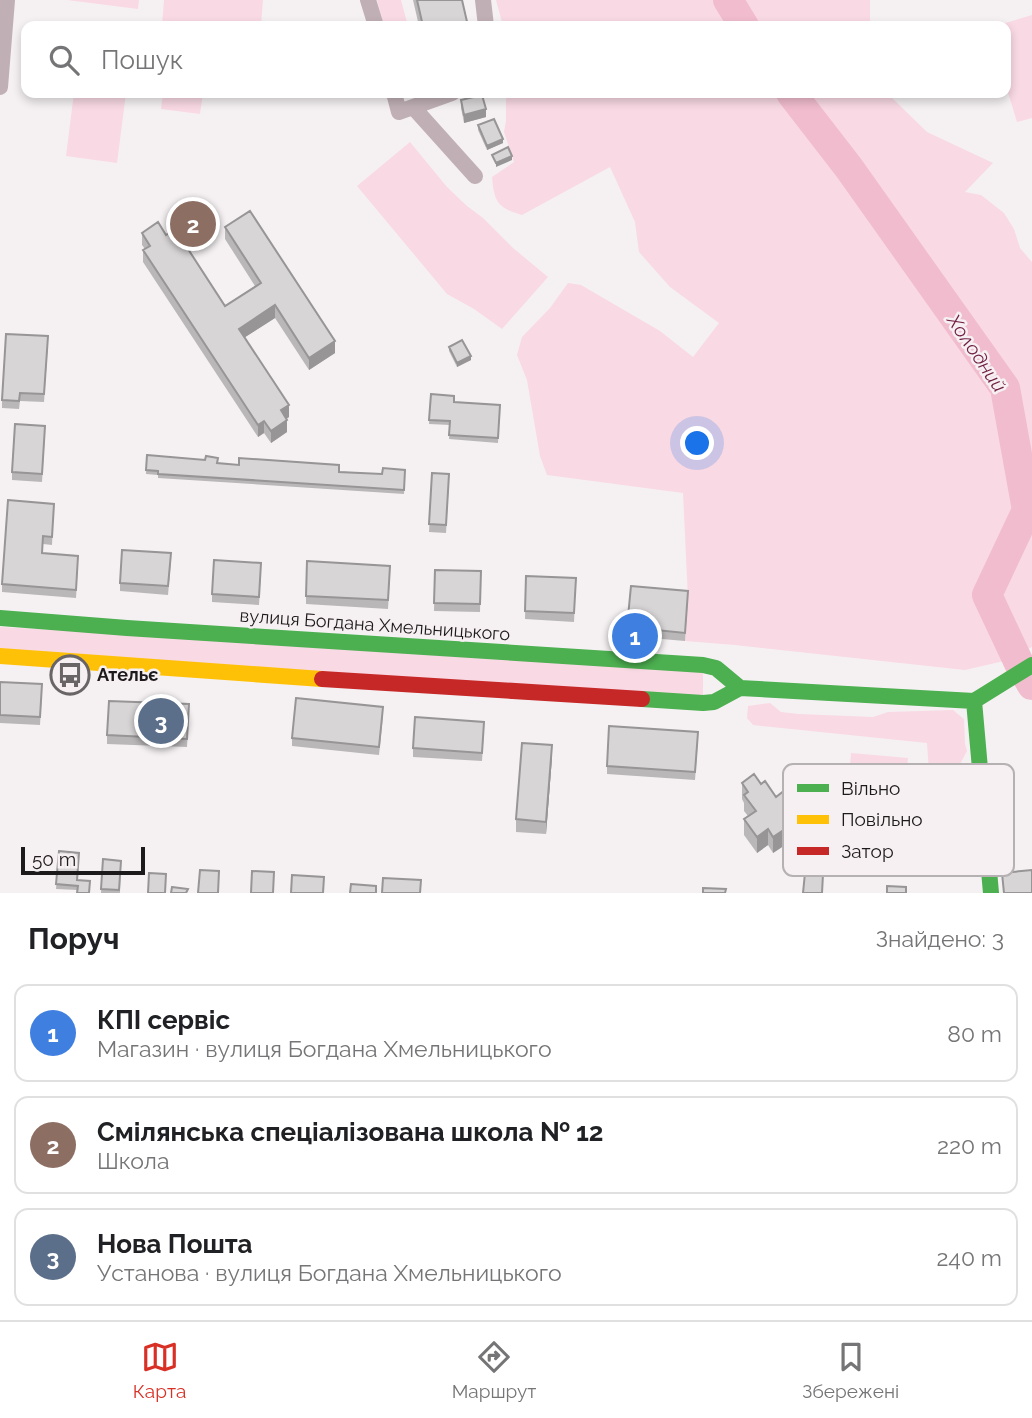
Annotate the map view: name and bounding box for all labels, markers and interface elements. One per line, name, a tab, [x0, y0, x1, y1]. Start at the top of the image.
search box	[21, 21, 1011, 98]
icon: search	[45, 41, 83, 79]
text: Пошук	[101, 45, 183, 75]
pin: 2	[170, 198, 216, 250]
water label: Холодний	[943, 309, 1011, 396]
your location	[680, 426, 714, 460]
street label: вулиця Богдана Хмельницького	[239, 605, 511, 644]
pin: 1	[612, 610, 658, 662]
bus stop icon: Ательє	[49, 654, 91, 696]
place label: Ательє	[97, 664, 159, 685]
pin: 3	[138, 695, 184, 747]
legend	[783, 764, 1014, 876]
text: Вільно	[841, 777, 900, 799]
text: Повільно	[841, 808, 923, 830]
text: Затор	[841, 840, 894, 862]
scale bar	[21, 844, 145, 876]
text: 50 m	[32, 848, 76, 870]
text: Поруч	[28, 921, 119, 956]
text: Знайдено: 3	[875, 925, 1004, 952]
text: КПІ сервіс	[97, 1005, 230, 1035]
text: 1	[47, 1020, 59, 1047]
text: 80 m	[947, 1020, 1002, 1047]
text: Магазин · вулиця Богдана Хмельницького	[97, 1035, 552, 1062]
text: Смілянська спеціалізована школа № 12	[97, 1117, 603, 1147]
text: 2	[47, 1132, 59, 1159]
text: 220 m	[937, 1132, 1002, 1159]
text: Школа	[97, 1147, 170, 1174]
text: Нова Пошта	[97, 1229, 253, 1259]
text: 3	[47, 1244, 59, 1271]
text: 240 m	[936, 1244, 1002, 1271]
text: Установа · вулиця Богдана Хмельницького	[97, 1259, 562, 1286]
tab: Карта	[133, 1338, 186, 1402]
tab: Маршрут	[452, 1338, 536, 1402]
tab: Збережені	[802, 1338, 899, 1402]

